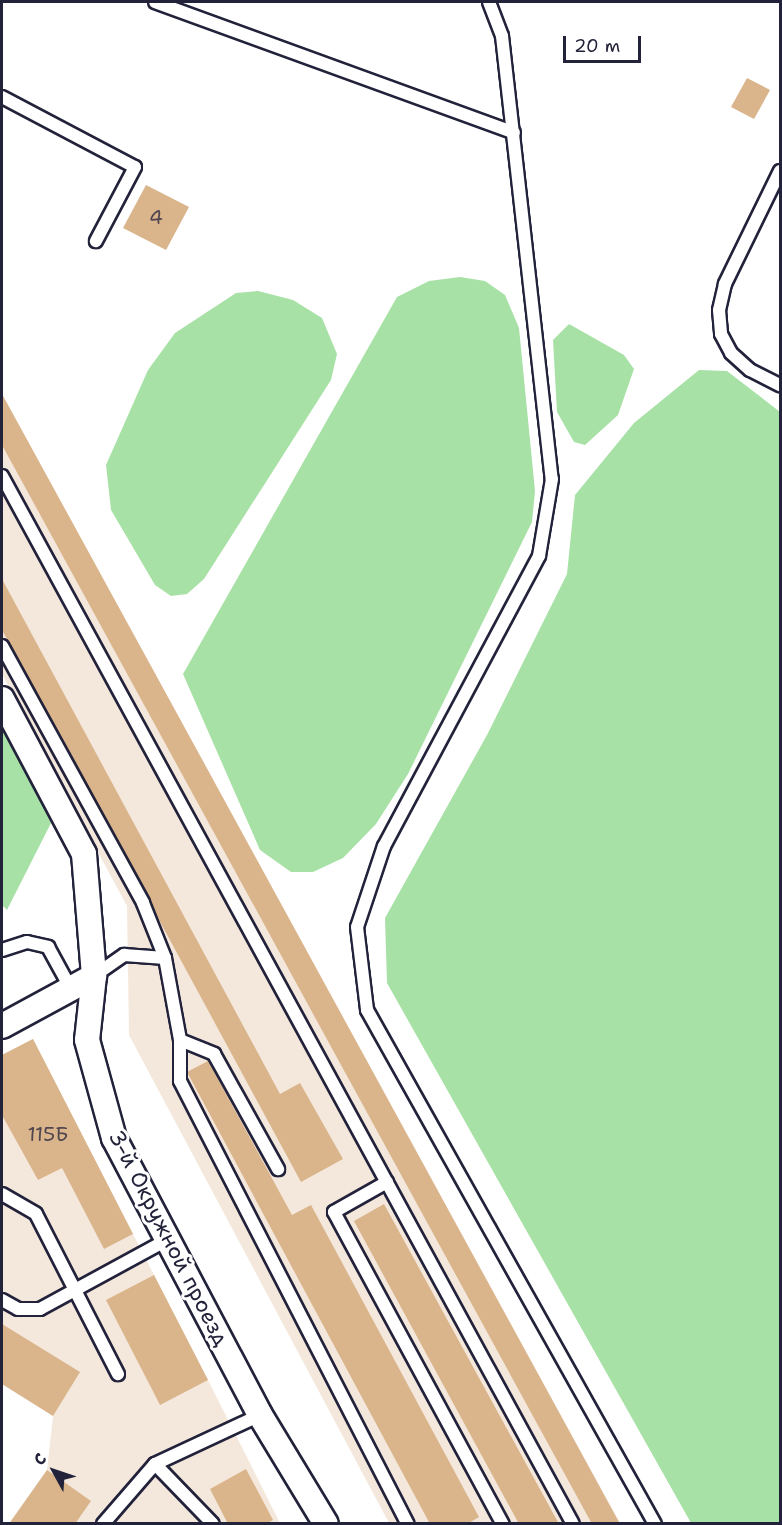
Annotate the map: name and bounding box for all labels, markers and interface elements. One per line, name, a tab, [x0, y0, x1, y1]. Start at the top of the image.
scale bar	[566, 24, 644, 62]
text: 20 m	[574, 34, 620, 58]
house number: 4	[149, 205, 163, 229]
house number: 115Б	[27, 1122, 69, 1146]
street label: 3-й Окружной проезд	[103, 1126, 235, 1350]
north arrow	[24, 1441, 84, 1501]
text: С	[29, 1449, 51, 1470]

